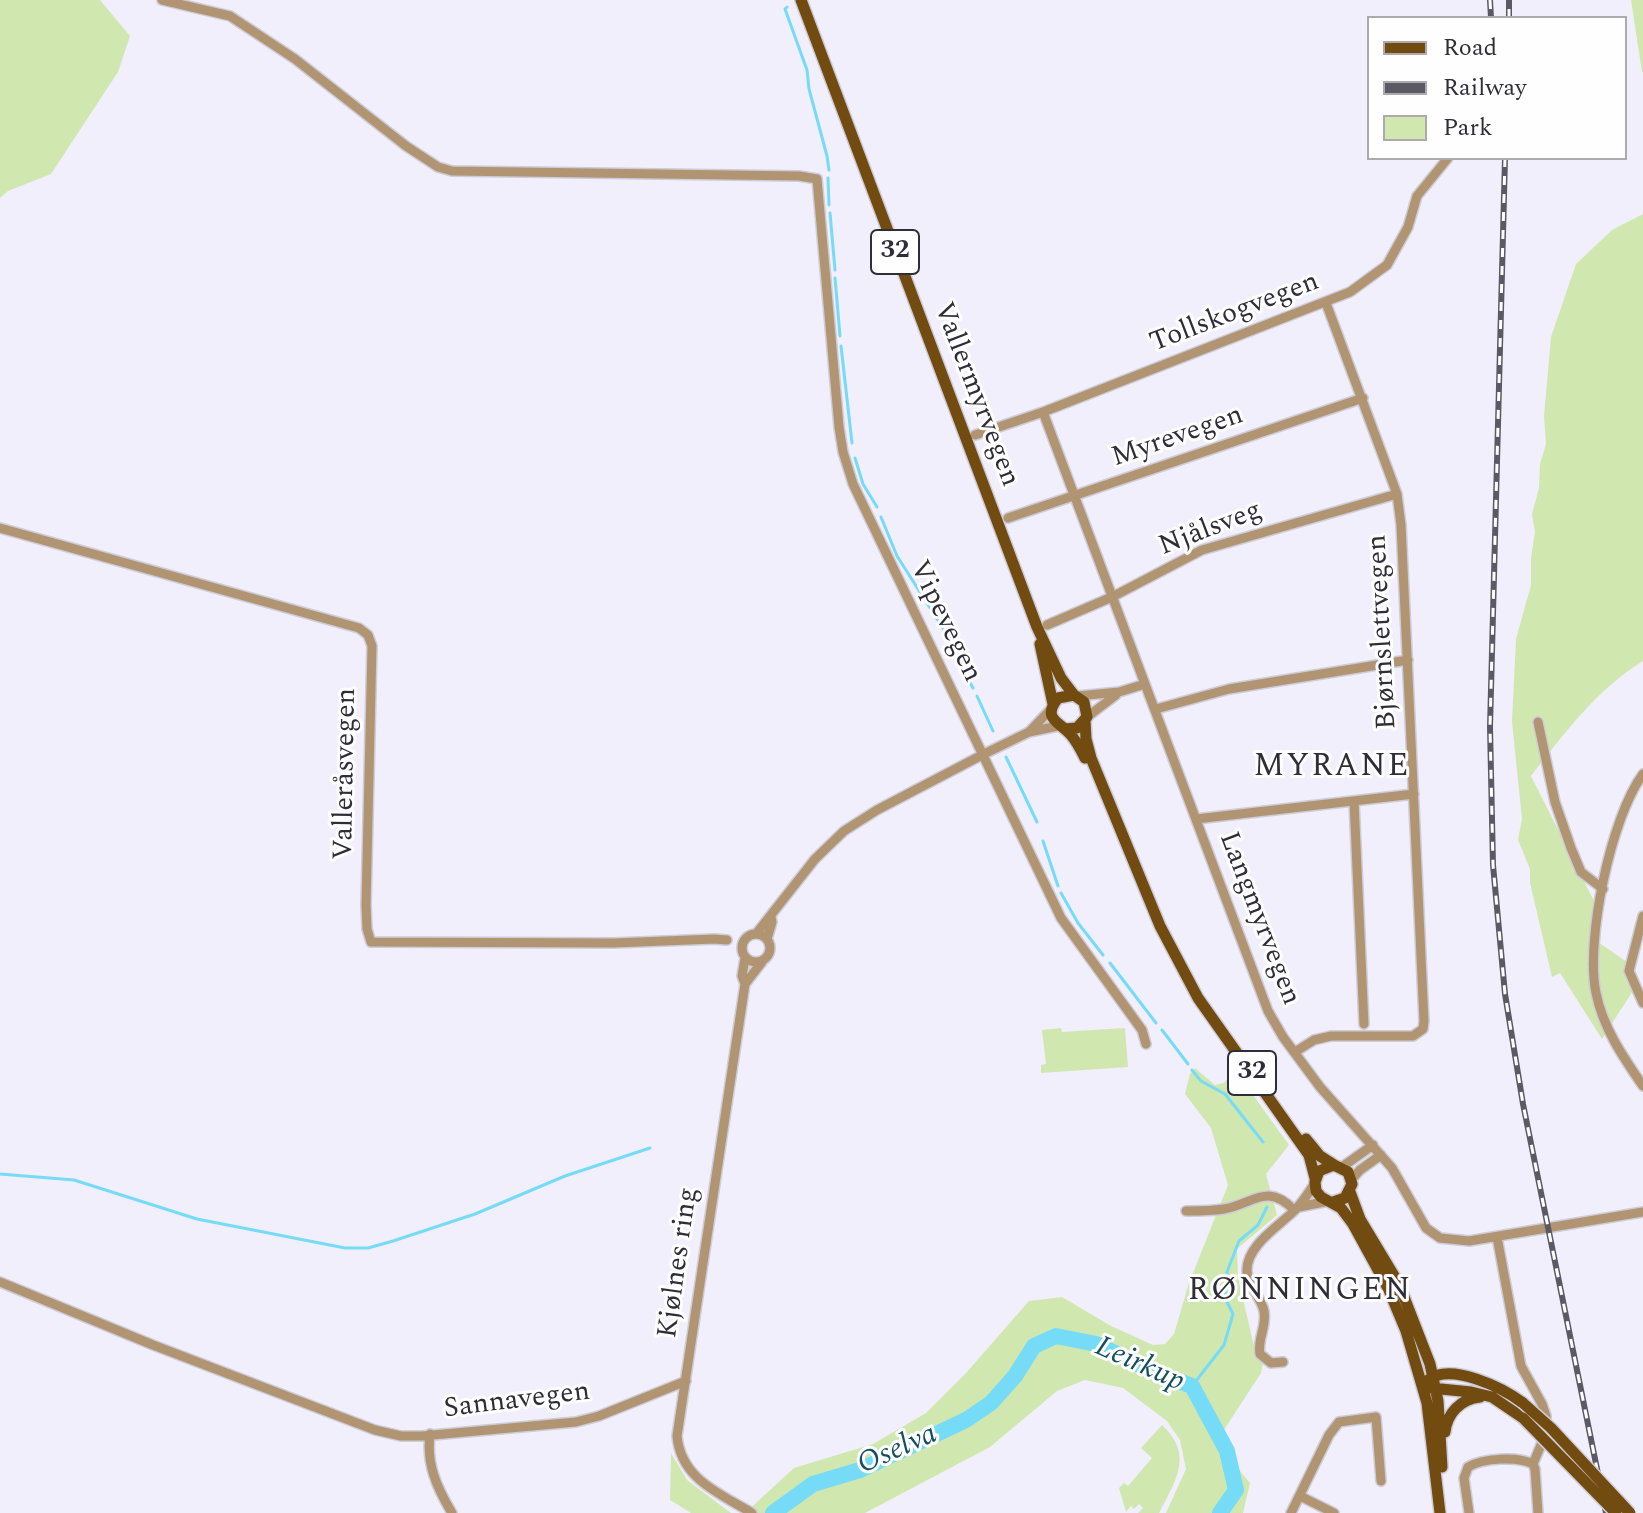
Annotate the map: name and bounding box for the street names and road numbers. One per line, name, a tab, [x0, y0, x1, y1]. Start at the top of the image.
road number: 32	[871, 230, 919, 274]
street label: Tollskogvegen	[1146, 266, 1324, 362]
street label: Vallermyrvegen	[925, 298, 1025, 492]
street label: Myrevegen	[1108, 400, 1248, 476]
street label: Njålsveg	[1155, 495, 1267, 565]
street label: Bjørnslettvegen	[1362, 534, 1406, 730]
street label: Vipevegen	[900, 556, 988, 688]
street label: Valleråsvegen	[329, 688, 365, 860]
street label: Langmyrvegen	[1210, 828, 1306, 1010]
road number: 32	[1228, 1051, 1276, 1095]
street label: Kjølnes ring	[653, 1185, 707, 1341]
street label: Sannavegen	[442, 1376, 592, 1428]

